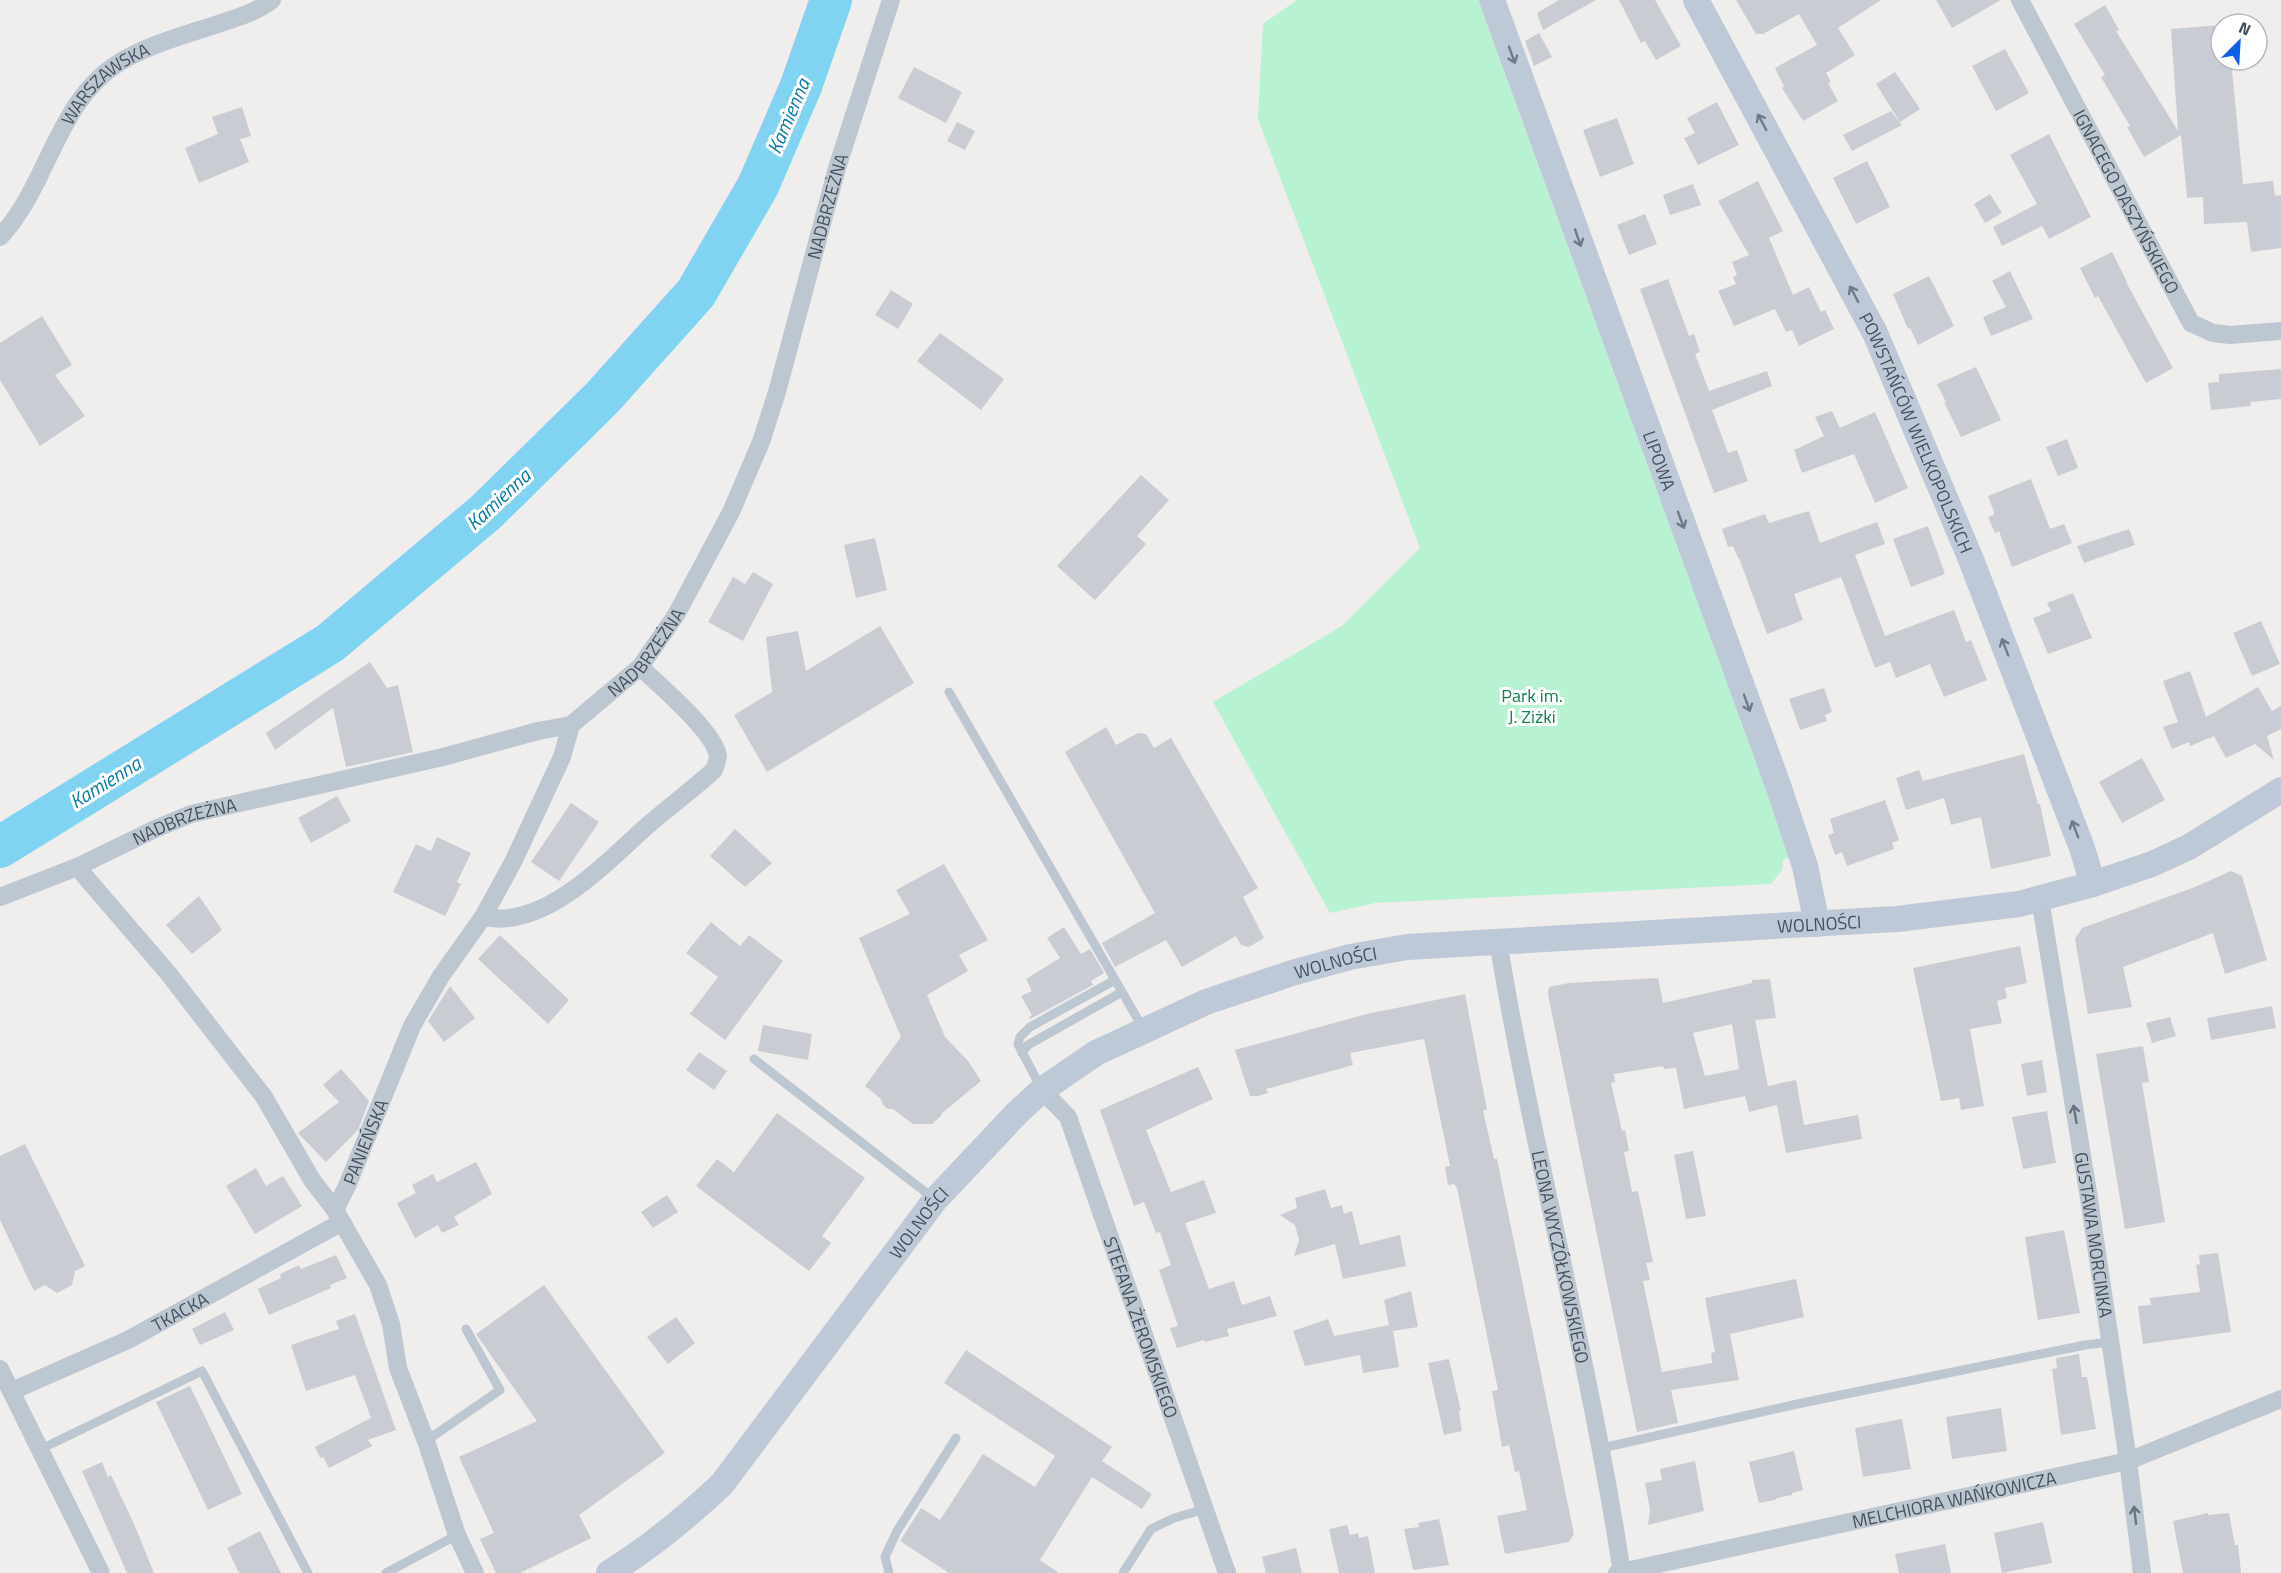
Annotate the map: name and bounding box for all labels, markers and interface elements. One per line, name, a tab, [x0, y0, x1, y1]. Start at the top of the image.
north arrow	[2209, 12, 2269, 72]
text: N	[2235, 15, 2255, 42]
street label: WARSZAWSKA	[54, 36, 154, 130]
one-way arrow	[1507, 45, 1518, 64]
water label: Kamienna	[758, 73, 818, 158]
street label: IGNACEGO DASZYŃSKIEGO	[2067, 104, 2187, 299]
one-way arrow	[1756, 114, 1767, 132]
street label: NADBRZEŻNA	[800, 149, 855, 262]
one-way arrow	[1573, 229, 1584, 247]
one-way arrow	[1848, 286, 1860, 303]
street label: POWSTAŃCÓW WIELKOPOLSKICH	[1853, 307, 1980, 557]
street label: LIPOWA	[1636, 427, 1683, 494]
water label: Kamienna	[459, 460, 538, 537]
one-way arrow	[1676, 510, 1687, 529]
street label: NADBRZEŻNA	[601, 603, 691, 703]
one-way arrow	[1998, 638, 2009, 657]
park label: Park im. J. Ziżki	[1501, 682, 1563, 730]
one-way arrow	[1743, 694, 1754, 712]
water label: Kamienna	[63, 747, 147, 816]
street label: NADBRZEŻNA	[128, 791, 239, 852]
one-way arrow	[2068, 820, 2079, 839]
street label: WOLNOŚCI	[1776, 908, 1862, 939]
street label: WOLNOŚCI	[1291, 939, 1379, 985]
street label: PANIEŃSKA	[335, 1094, 395, 1189]
one-way arrow	[2069, 1105, 2080, 1125]
street label: LEONA WYCZÓŁKOWSKIEGO	[1525, 1148, 1597, 1366]
street label: GUSTAWA MORCINKA	[2068, 1150, 2120, 1320]
street label: WOLNOŚCI	[882, 1180, 955, 1264]
street label: STEFANA ŻEROMSKIEGO	[1097, 1233, 1185, 1422]
street label: TKACKA	[147, 1285, 213, 1338]
street label: MELCHIORA WAŃKOWICZA	[1849, 1464, 2059, 1535]
one-way arrow	[2129, 1506, 2140, 1525]

